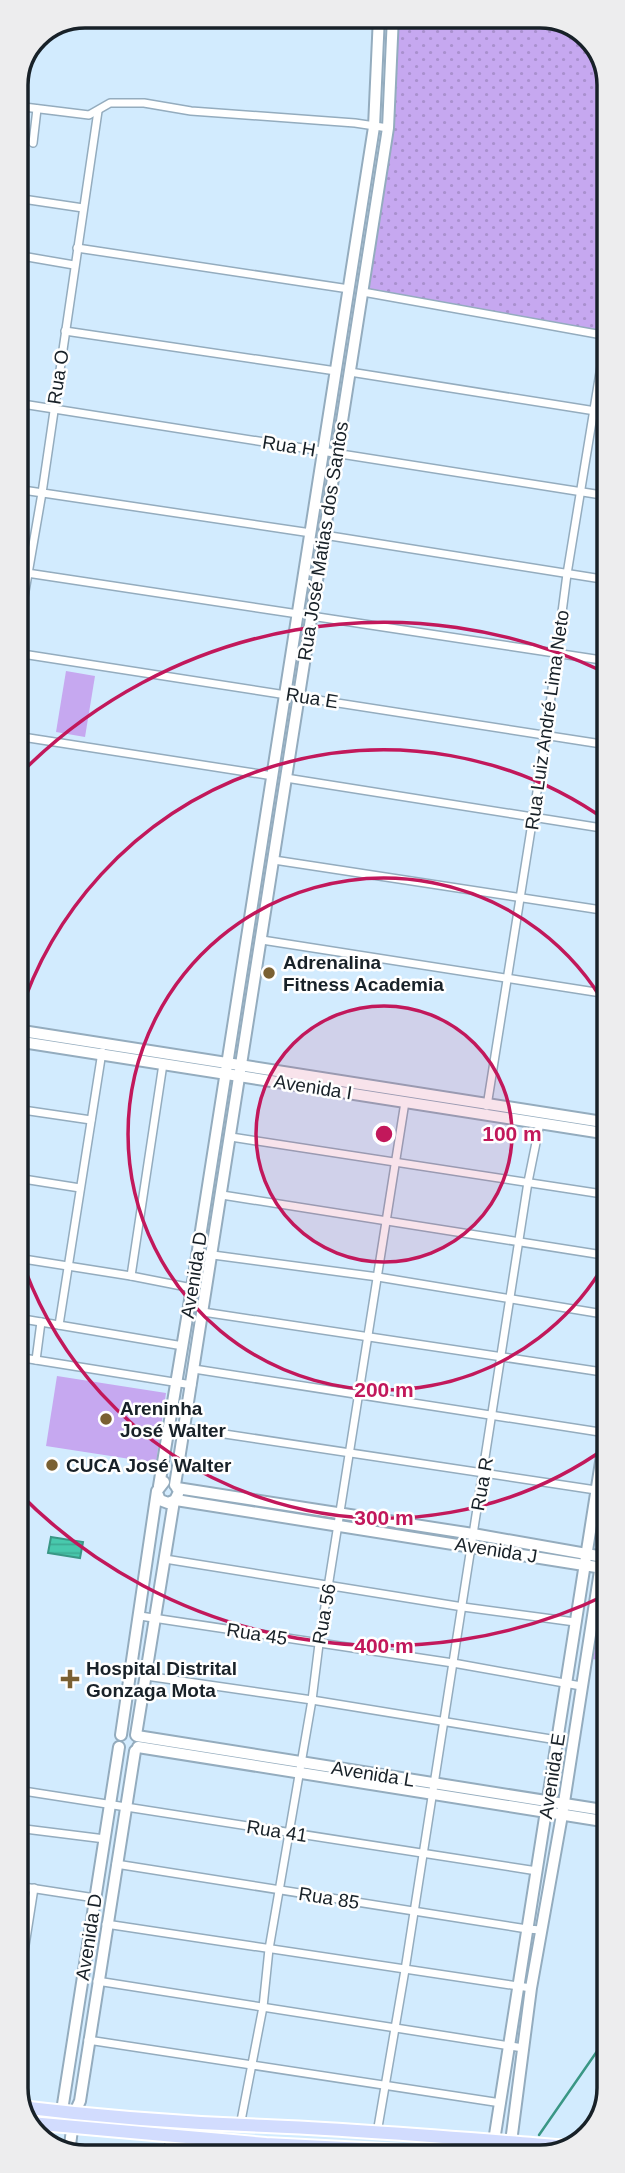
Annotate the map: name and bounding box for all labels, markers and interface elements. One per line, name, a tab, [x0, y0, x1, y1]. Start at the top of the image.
street label: Rua O	[43, 348, 73, 406]
street label: Rua José Matias dos Santos	[294, 420, 352, 662]
street label: Rua H	[261, 431, 317, 461]
street label: Rua Luiz André Lima Neto	[521, 609, 573, 831]
street label: Rua E	[284, 683, 340, 713]
place label: Adrenalina Fitness Academia	[283, 952, 444, 995]
marker: Adrenalina Fitness Academia	[261, 965, 277, 981]
street label: Avenida I	[272, 1070, 354, 1104]
centre of rings	[372, 1122, 396, 1146]
text: 100 m	[482, 1122, 542, 1145]
street label: Avenida D	[177, 1230, 211, 1320]
text: 200 m	[354, 1378, 414, 1401]
place label: Areninha José Walter	[120, 1398, 227, 1441]
marker: Areninha José Walter	[98, 1411, 114, 1427]
place label: CUCA José Walter	[66, 1455, 232, 1476]
street label: Rua R	[467, 1456, 497, 1512]
marker: CUCA José Walter	[44, 1457, 60, 1473]
text: 300 m	[354, 1506, 414, 1529]
street label: Avenida J	[453, 1533, 539, 1567]
street label: Rua 56	[308, 1582, 340, 1646]
street label: Rua 45	[225, 1619, 289, 1649]
text: 400 m	[354, 1634, 414, 1657]
place label: Hospital Distrital Gonzaga Mota	[86, 1658, 237, 1701]
marker: Hospital Distrital Gonzaga Mota	[60, 1669, 80, 1689]
street label: Avenida E	[535, 1732, 569, 1820]
street label: Avenida L	[330, 1757, 416, 1791]
street label: Rua 41	[245, 1816, 309, 1846]
street label: Rua 85	[297, 1883, 361, 1913]
street label: Avenida D	[72, 1892, 106, 1982]

